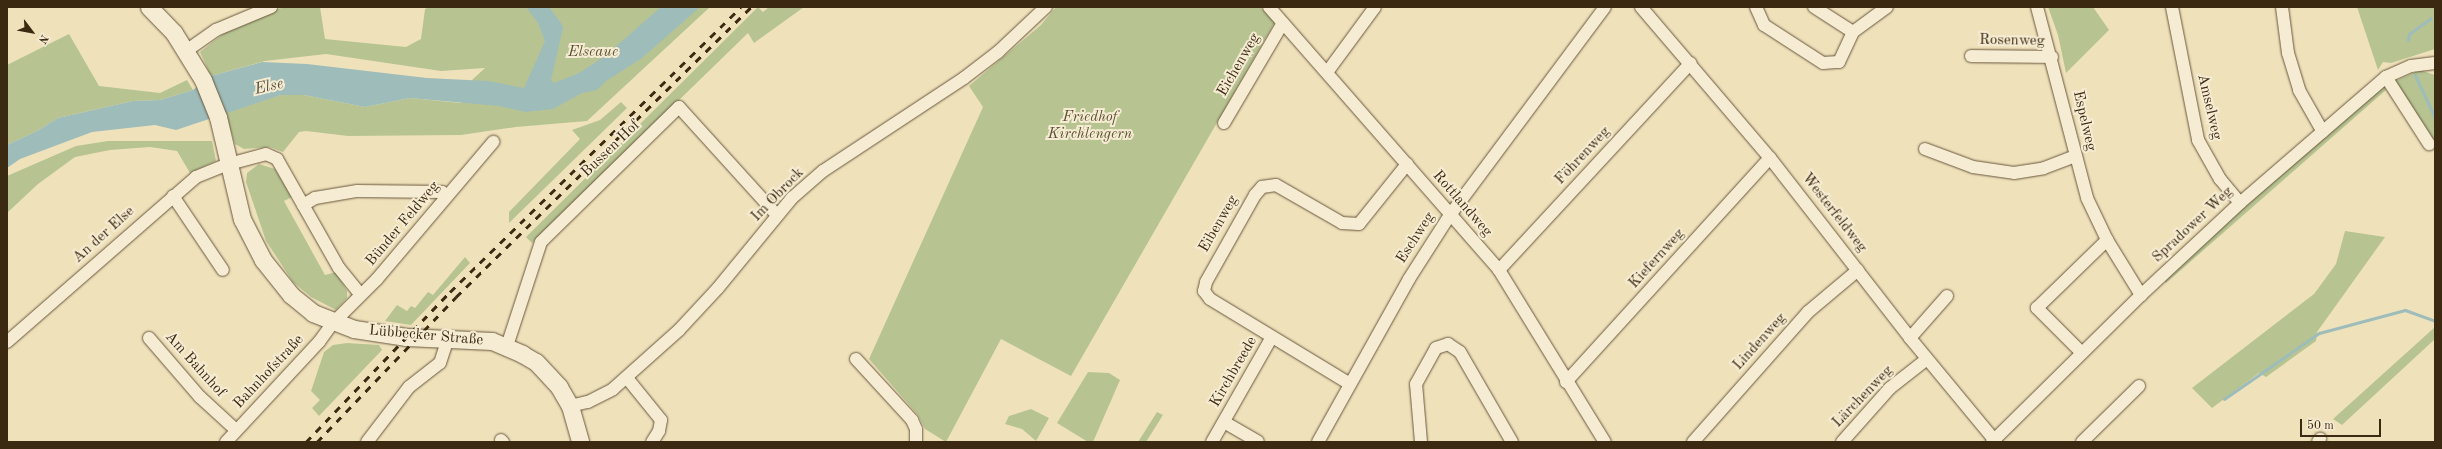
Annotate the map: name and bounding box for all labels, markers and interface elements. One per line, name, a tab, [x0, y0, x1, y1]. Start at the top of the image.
north arrow	[12, 12, 52, 52]
street label: Eichenweg	[1214, 30, 1264, 100]
street label: Rosenweg	[1979, 31, 2045, 51]
text: N	[36, 32, 49, 45]
park label: Elseaue	[568, 44, 618, 62]
street label: Amselweg	[2193, 72, 2225, 142]
water label: Else	[253, 74, 285, 100]
street label: Espelweg	[2068, 89, 2100, 153]
park label: Friedhof Kirchlengern	[1048, 108, 1132, 143]
street label: Bussen Hof	[578, 117, 644, 181]
street label: Föhrenweg	[1552, 123, 1614, 189]
street label: Im Obrock	[748, 164, 808, 226]
street label: Rottlandweg	[1428, 167, 1496, 241]
street label: Westerfeldweg	[1797, 170, 1871, 256]
street label: Bünder Feldweg	[362, 178, 444, 270]
street label: Spradower Weg	[2149, 183, 2237, 267]
street label: Eibenweg	[1195, 192, 1243, 256]
street label: An der Else	[69, 203, 139, 267]
street label: Eschweg	[1393, 209, 1439, 267]
street label: Kiefernweg	[1625, 225, 1689, 293]
street label: Lindenweg	[1730, 310, 1790, 374]
street label: Lübbecker Straße	[368, 322, 484, 350]
street label: Am Bahnhof	[161, 328, 229, 402]
street label: Bahnhofstraße	[230, 331, 308, 413]
street label: Kirchbreede	[1207, 333, 1261, 411]
street label: Lärchenweg	[1829, 362, 1897, 432]
scale bar	[2302, 411, 2383, 437]
text: 50 m	[2307, 420, 2334, 432]

